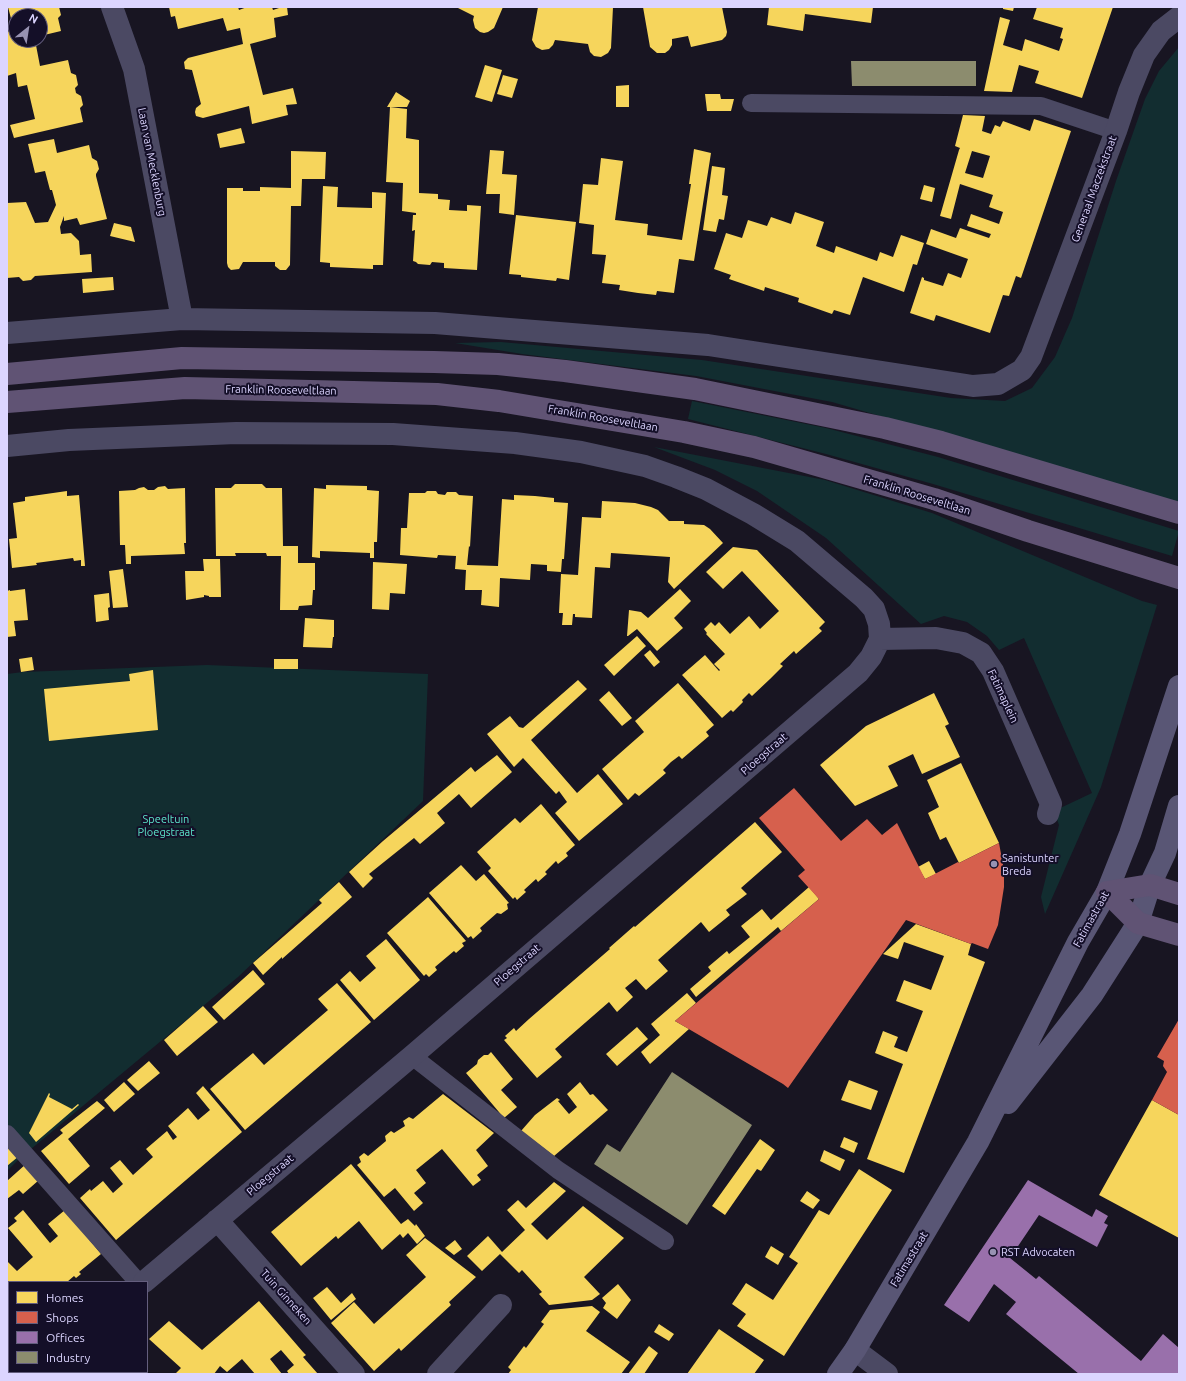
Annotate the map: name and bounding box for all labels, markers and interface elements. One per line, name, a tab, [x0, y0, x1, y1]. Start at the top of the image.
north arrow	[8, 8, 48, 48]
text: N	[27, 11, 40, 26]
street label: Laan van Mecklenburg	[135, 107, 169, 217]
street label: Generaal Maczekstraat	[1069, 134, 1119, 244]
street label: Franklin Rooseveltlaan	[225, 382, 337, 398]
street label: Franklin Rooseveltlaan	[547, 402, 659, 434]
street label: Franklin Rooseveltlaan	[862, 472, 972, 518]
street label: Fatimaplein	[985, 667, 1021, 725]
street label: Ploegstraat	[738, 730, 790, 778]
park label: Speeltuin Ploegstraat	[137, 812, 195, 838]
place label: Sanistunter Breda	[1002, 851, 1059, 877]
marker: Sanistunter Breda	[989, 859, 999, 869]
street label: Fatimastraat	[1070, 889, 1112, 949]
street label: Ploegstraat	[491, 941, 543, 989]
street label: Ploegstraat	[244, 1152, 296, 1198]
street label: Fatimastraat	[887, 1229, 931, 1289]
place label: RST Advocaten	[1001, 1245, 1075, 1259]
marker: RST Advocaten	[988, 1247, 998, 1257]
street label: Tuin Ginneken	[258, 1267, 314, 1327]
legend	[8, 1281, 148, 1373]
text: Homes	[46, 1291, 84, 1304]
text: Shops	[46, 1311, 78, 1324]
text: Offices	[46, 1331, 85, 1344]
text: Industry	[46, 1351, 90, 1364]

